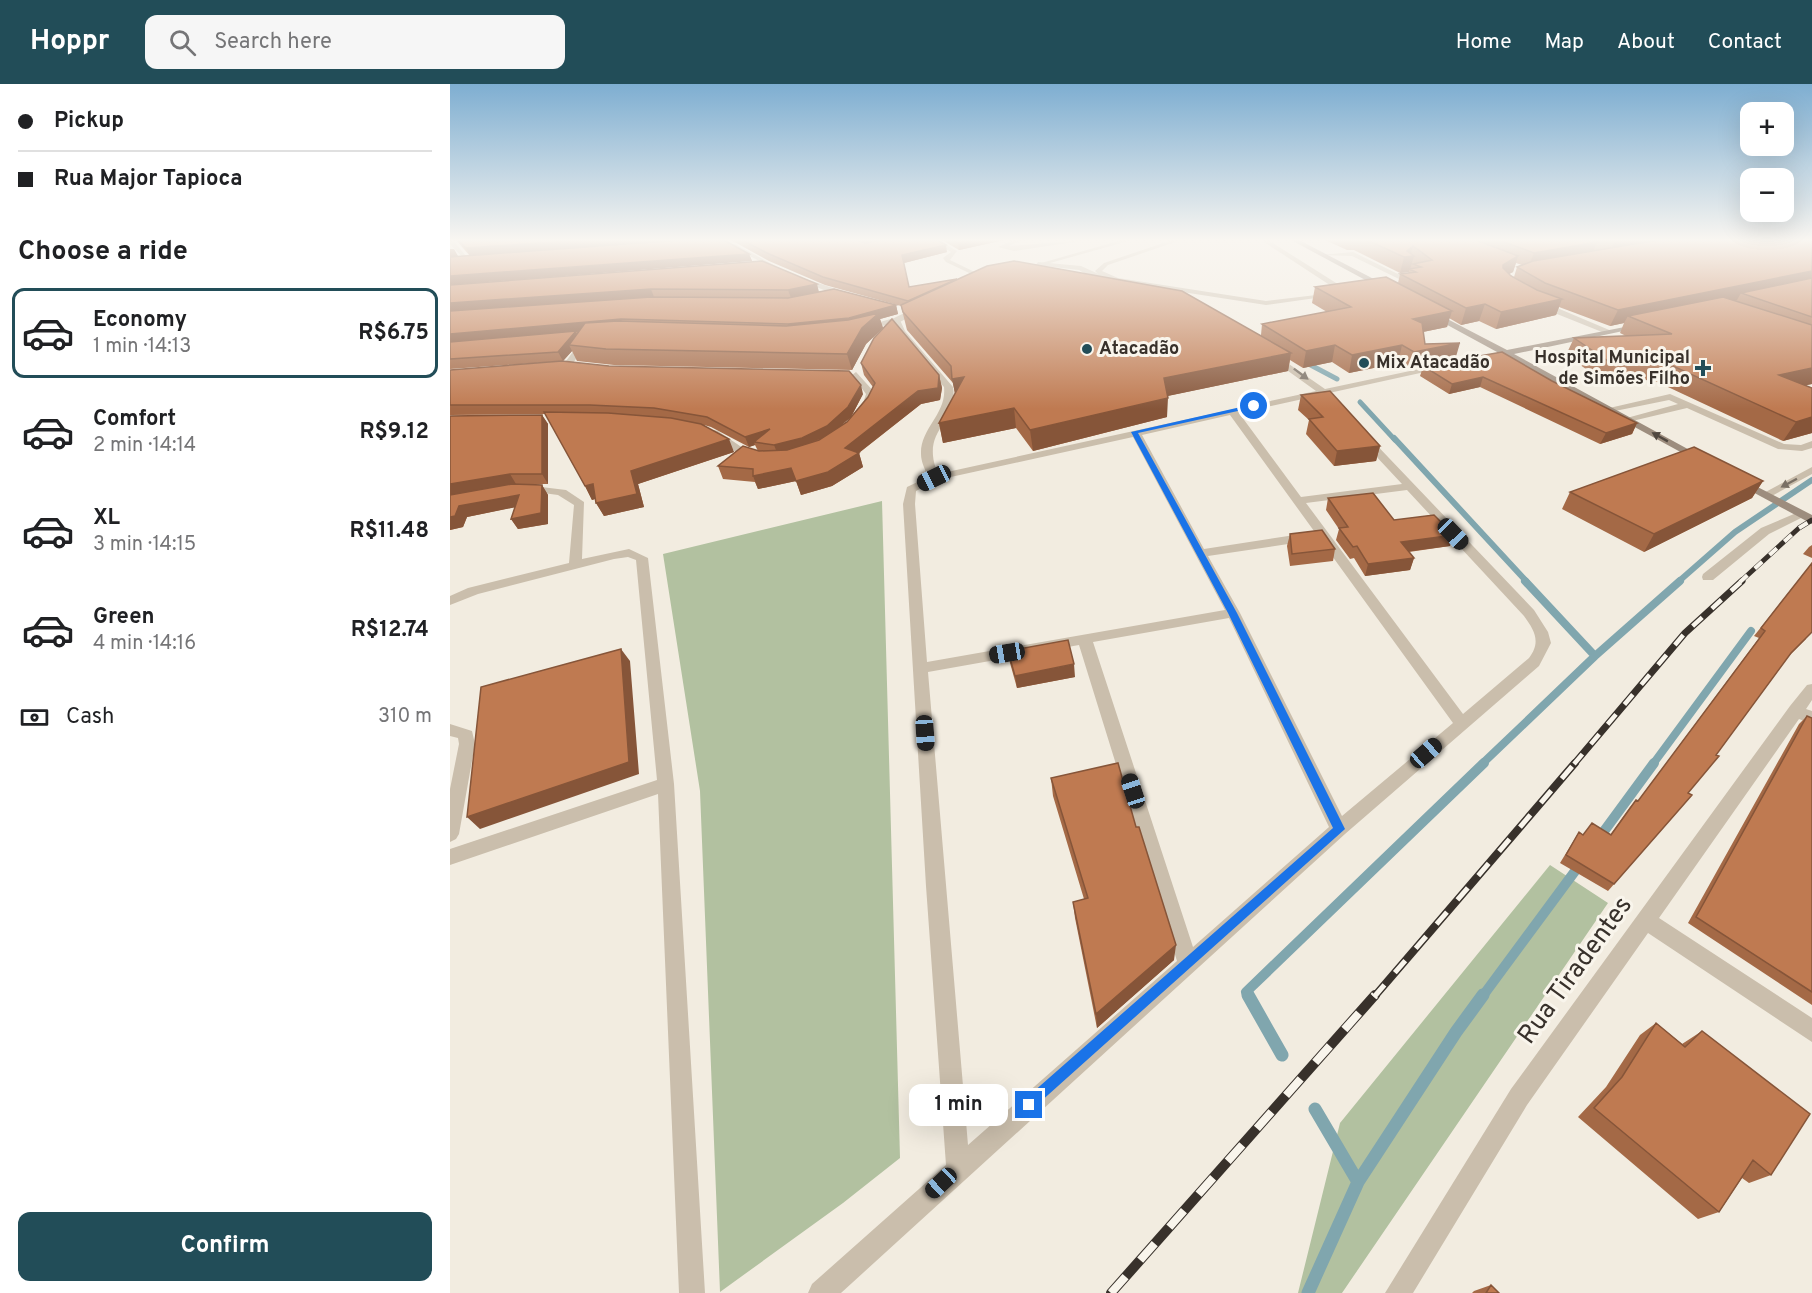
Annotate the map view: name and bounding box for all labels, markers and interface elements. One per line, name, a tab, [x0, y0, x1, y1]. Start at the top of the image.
search box	[145, 15, 565, 69]
text: Hoppr	[30, 24, 109, 60]
icon: search	[166, 26, 199, 59]
text: Search here	[214, 29, 332, 56]
text: Home	[1456, 29, 1512, 56]
text: Map	[1545, 29, 1584, 56]
text: About	[1617, 29, 1675, 56]
text: Contact	[1708, 29, 1782, 56]
map controls	[1740, 102, 1794, 222]
button: +	[1740, 102, 1794, 156]
text: Pickup	[54, 108, 124, 135]
text: Rua Major Tapioca	[54, 166, 243, 193]
button: −	[1740, 168, 1794, 222]
text: Choose a ride	[18, 235, 188, 269]
icon: car	[21, 306, 75, 360]
text: Economy	[93, 307, 187, 334]
text: R$6.75	[358, 320, 429, 347]
text: 1 min · 14:13	[93, 334, 191, 360]
place label: Atacadão	[1099, 338, 1179, 361]
marker: Atacadão	[1080, 342, 1094, 356]
place label: Hospital Municipal de Simões Filho	[1534, 347, 1690, 391]
place label: Mix Atacadão	[1376, 352, 1490, 375]
marker: Mix Atacadão	[1357, 356, 1371, 370]
marker: Hospital Municipal de Simões Filho	[1694, 359, 1712, 377]
one-way arrow	[1293, 368, 1309, 381]
route start	[1240, 392, 1267, 419]
icon: car	[21, 405, 75, 459]
text: Comfort	[93, 406, 176, 433]
text: R$9.12	[359, 419, 429, 446]
one-way arrow	[1651, 432, 1668, 442]
text: 2 min · 14:14	[93, 433, 196, 459]
car	[914, 462, 954, 494]
one-way arrow	[1780, 478, 1797, 488]
icon: car	[21, 504, 75, 558]
text: XL	[93, 505, 120, 532]
car	[1434, 515, 1472, 553]
text: R$11.48	[350, 518, 429, 545]
text: 3 min · 14:15	[93, 532, 196, 558]
icon: car	[21, 603, 75, 657]
text: Green	[93, 604, 155, 631]
text: R$12.74	[351, 617, 429, 644]
text: 4 min · 14:16	[93, 631, 196, 657]
car	[988, 641, 1026, 665]
icon: cash	[18, 701, 51, 734]
text: Cash	[66, 704, 115, 731]
text: 310 m	[378, 704, 432, 730]
car	[915, 714, 935, 752]
car	[1407, 734, 1445, 772]
car	[1119, 771, 1147, 811]
street label: Rua Tiradentes	[1511, 891, 1641, 1051]
callout: 1 min	[909, 1084, 1008, 1126]
route end	[1015, 1091, 1042, 1118]
text: 1 min	[934, 1092, 983, 1118]
car	[922, 1164, 960, 1202]
button: Confirm	[18, 1212, 432, 1281]

